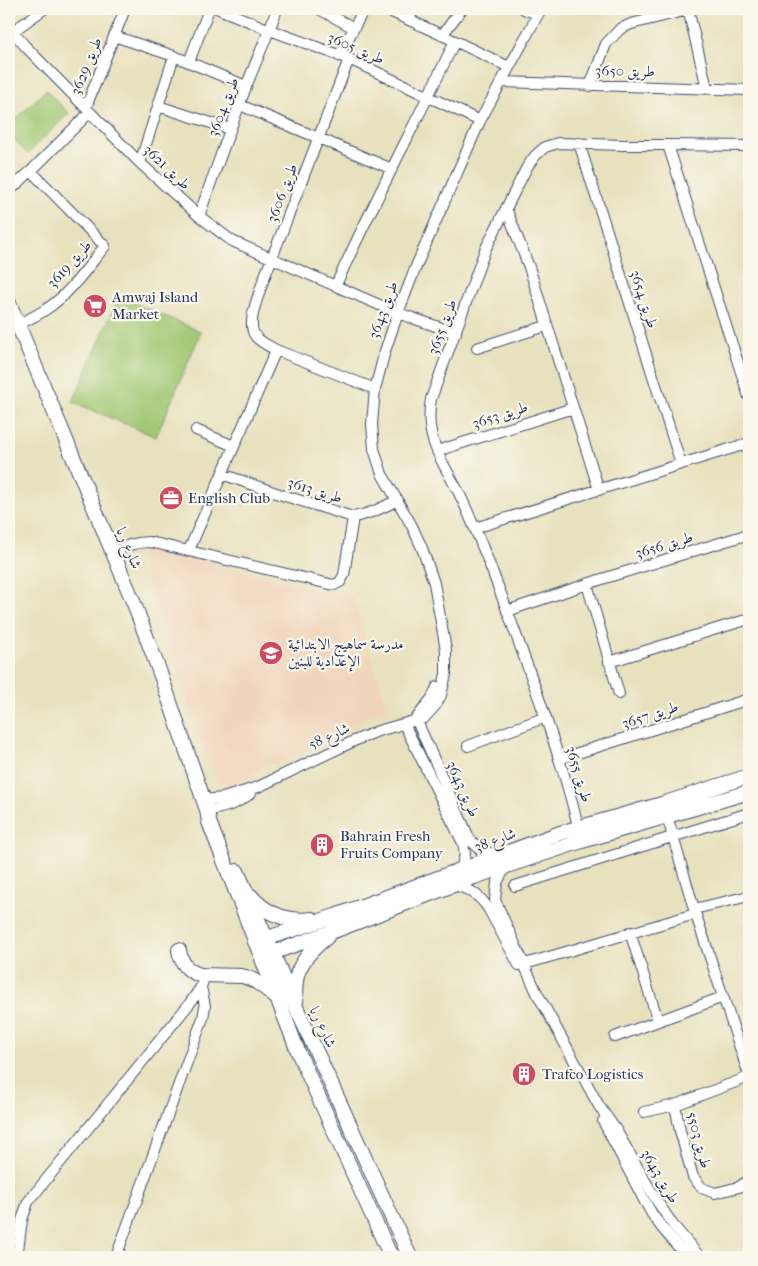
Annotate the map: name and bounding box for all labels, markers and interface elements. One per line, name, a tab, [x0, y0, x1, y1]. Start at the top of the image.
street label: طريق 3605	[325, 28, 387, 69]
street label: طريق 3629	[66, 35, 107, 98]
street label: طريق 3650	[595, 61, 655, 82]
street label: طريق 3604	[204, 75, 243, 139]
street label: طريق 3621	[139, 141, 194, 194]
street label: طريق 3606	[263, 161, 302, 225]
street label: طريق 3619	[43, 236, 96, 292]
street label: طريق 3654	[625, 268, 662, 331]
street label: طريق 3643	[364, 279, 403, 342]
place label: Amwaj Island Market	[111, 288, 199, 323]
supermarket icon: Amwaj Island Market	[82, 293, 108, 319]
street label: طريق 3655	[424, 297, 461, 358]
street label: طريق 3653	[470, 398, 530, 433]
street label: طريق 3613	[285, 473, 345, 508]
office icon: English Club	[158, 485, 184, 511]
place label: English Club	[188, 489, 270, 507]
street label: شارع ريا	[109, 525, 146, 573]
street label: طريق 3656	[633, 528, 695, 563]
place label: مدرسة سماهيج الابتدائية الإعدادية للبنين	[288, 635, 404, 672]
school or university icon: مدرسة سماهيج الابتدائية الإعدادية للبنين	[258, 640, 284, 666]
street label: طريق 3657	[619, 697, 681, 734]
street label: شارع 58	[306, 719, 354, 757]
street label: طريق 3655	[561, 744, 596, 805]
street label: طريق 3643	[442, 758, 483, 820]
street label: شارع 38	[472, 824, 520, 860]
place label: Bahrain Fresh Fruits Company	[340, 827, 444, 862]
building icon: Bahrain Fresh Fruits Company	[309, 832, 335, 858]
street label: شارع ريا	[302, 1004, 340, 1052]
building icon: Trafco Logistics	[511, 1061, 537, 1087]
place label: Trafco Logistics	[542, 1065, 644, 1083]
street label: طريق 5503	[682, 1110, 715, 1171]
street label: طريق 3643	[636, 1146, 683, 1207]

